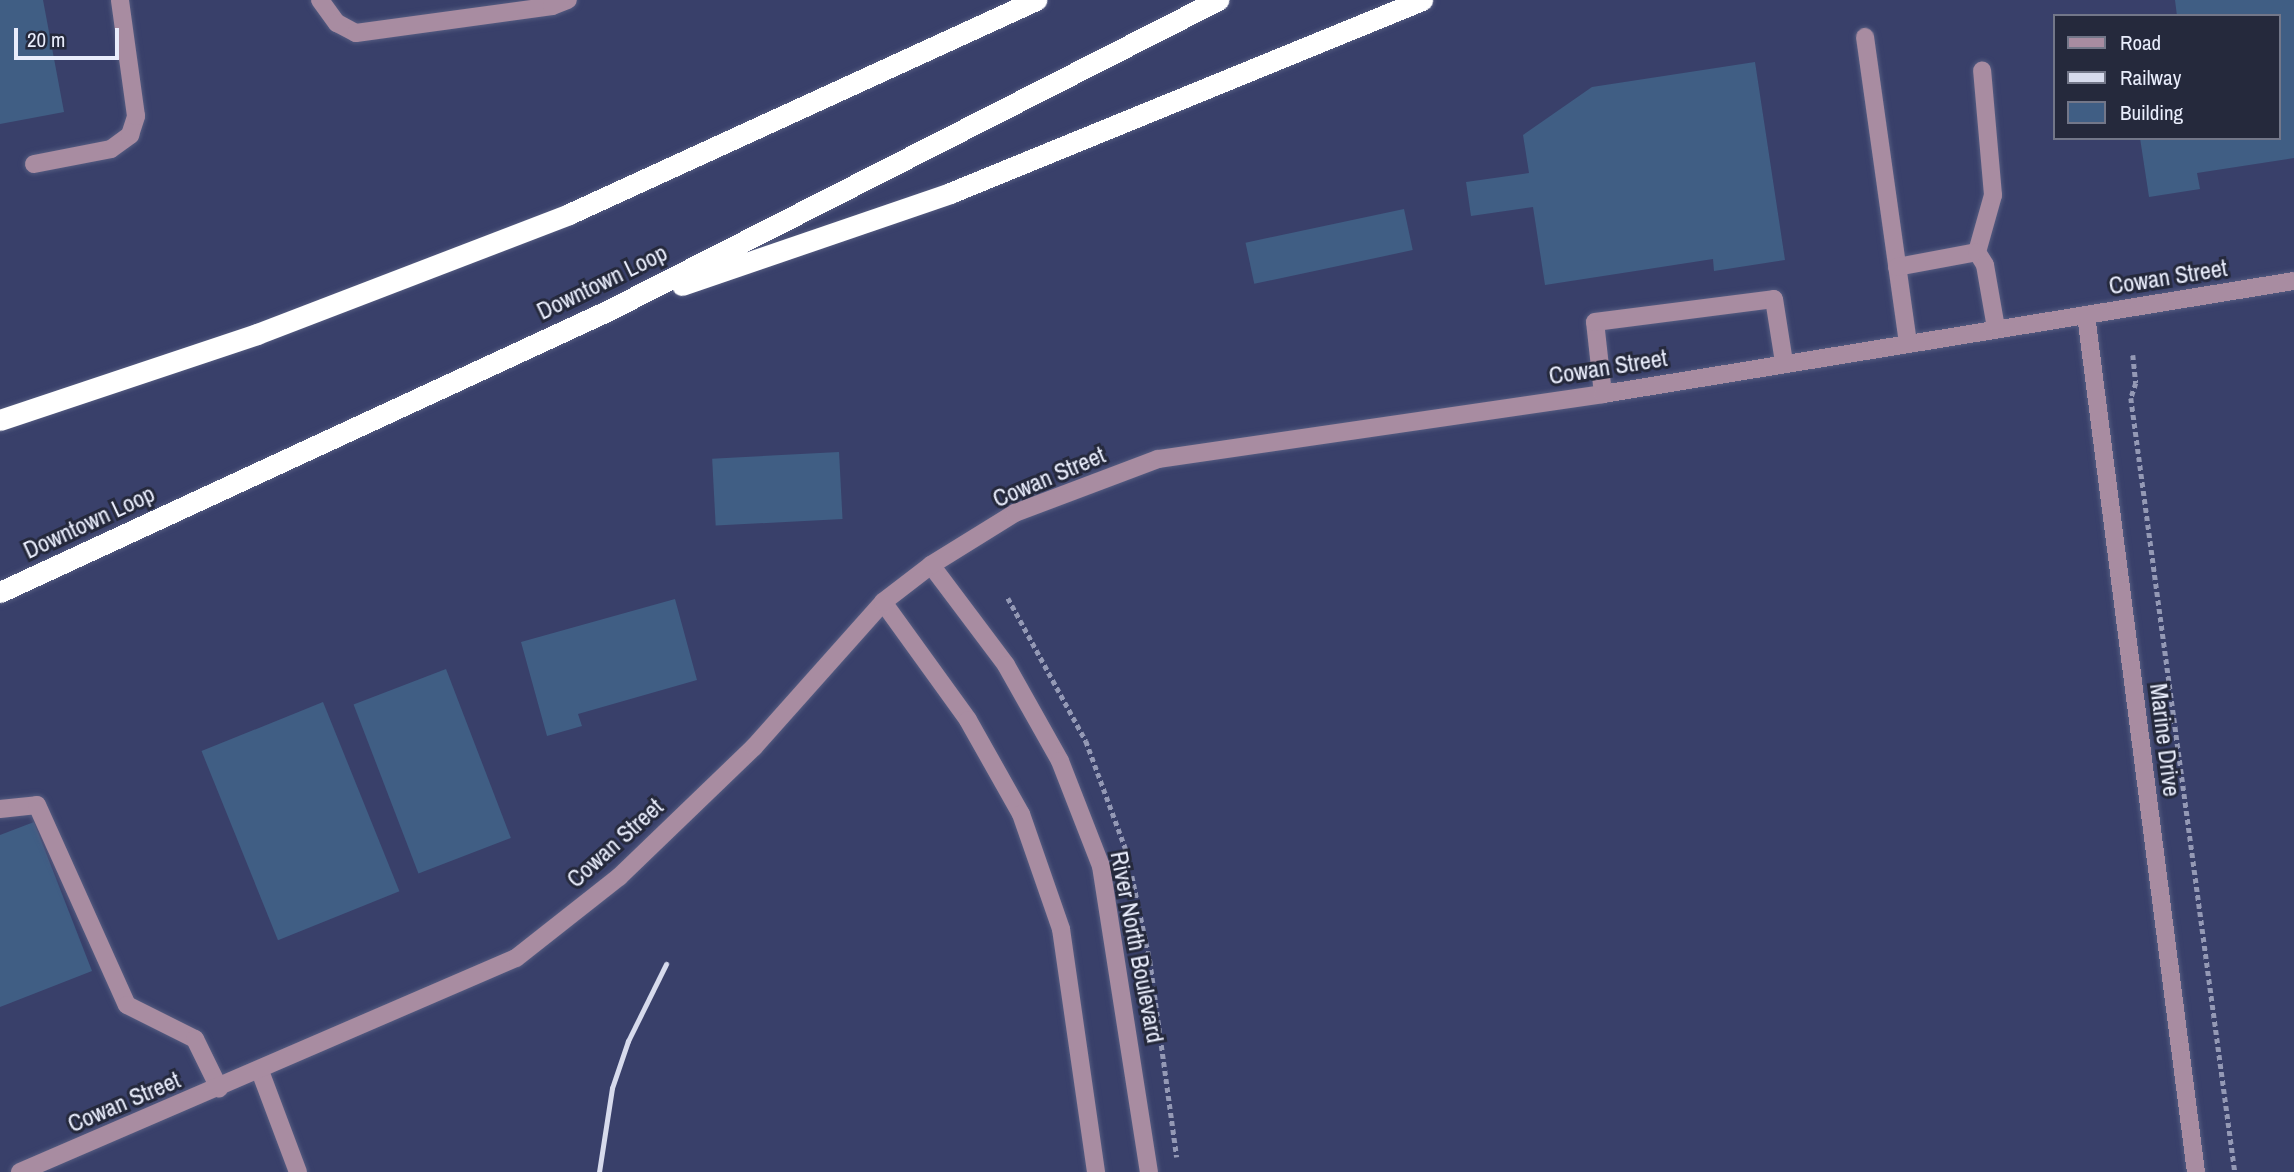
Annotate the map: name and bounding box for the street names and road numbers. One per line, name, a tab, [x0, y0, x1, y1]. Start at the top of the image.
street label: Downtown Loop	[532, 238, 672, 326]
street label: Cowan Street	[2107, 253, 2229, 301]
street label: Cowan Street	[1547, 343, 1669, 391]
street label: Cowan Street	[988, 440, 1110, 514]
street label: Downtown Loop	[19, 479, 159, 565]
street label: Marine Drive	[2144, 682, 2186, 798]
street label: Cowan Street	[561, 792, 669, 894]
street label: River North Boulevard	[1104, 849, 1170, 1045]
street label: Cowan Street	[63, 1065, 185, 1139]

